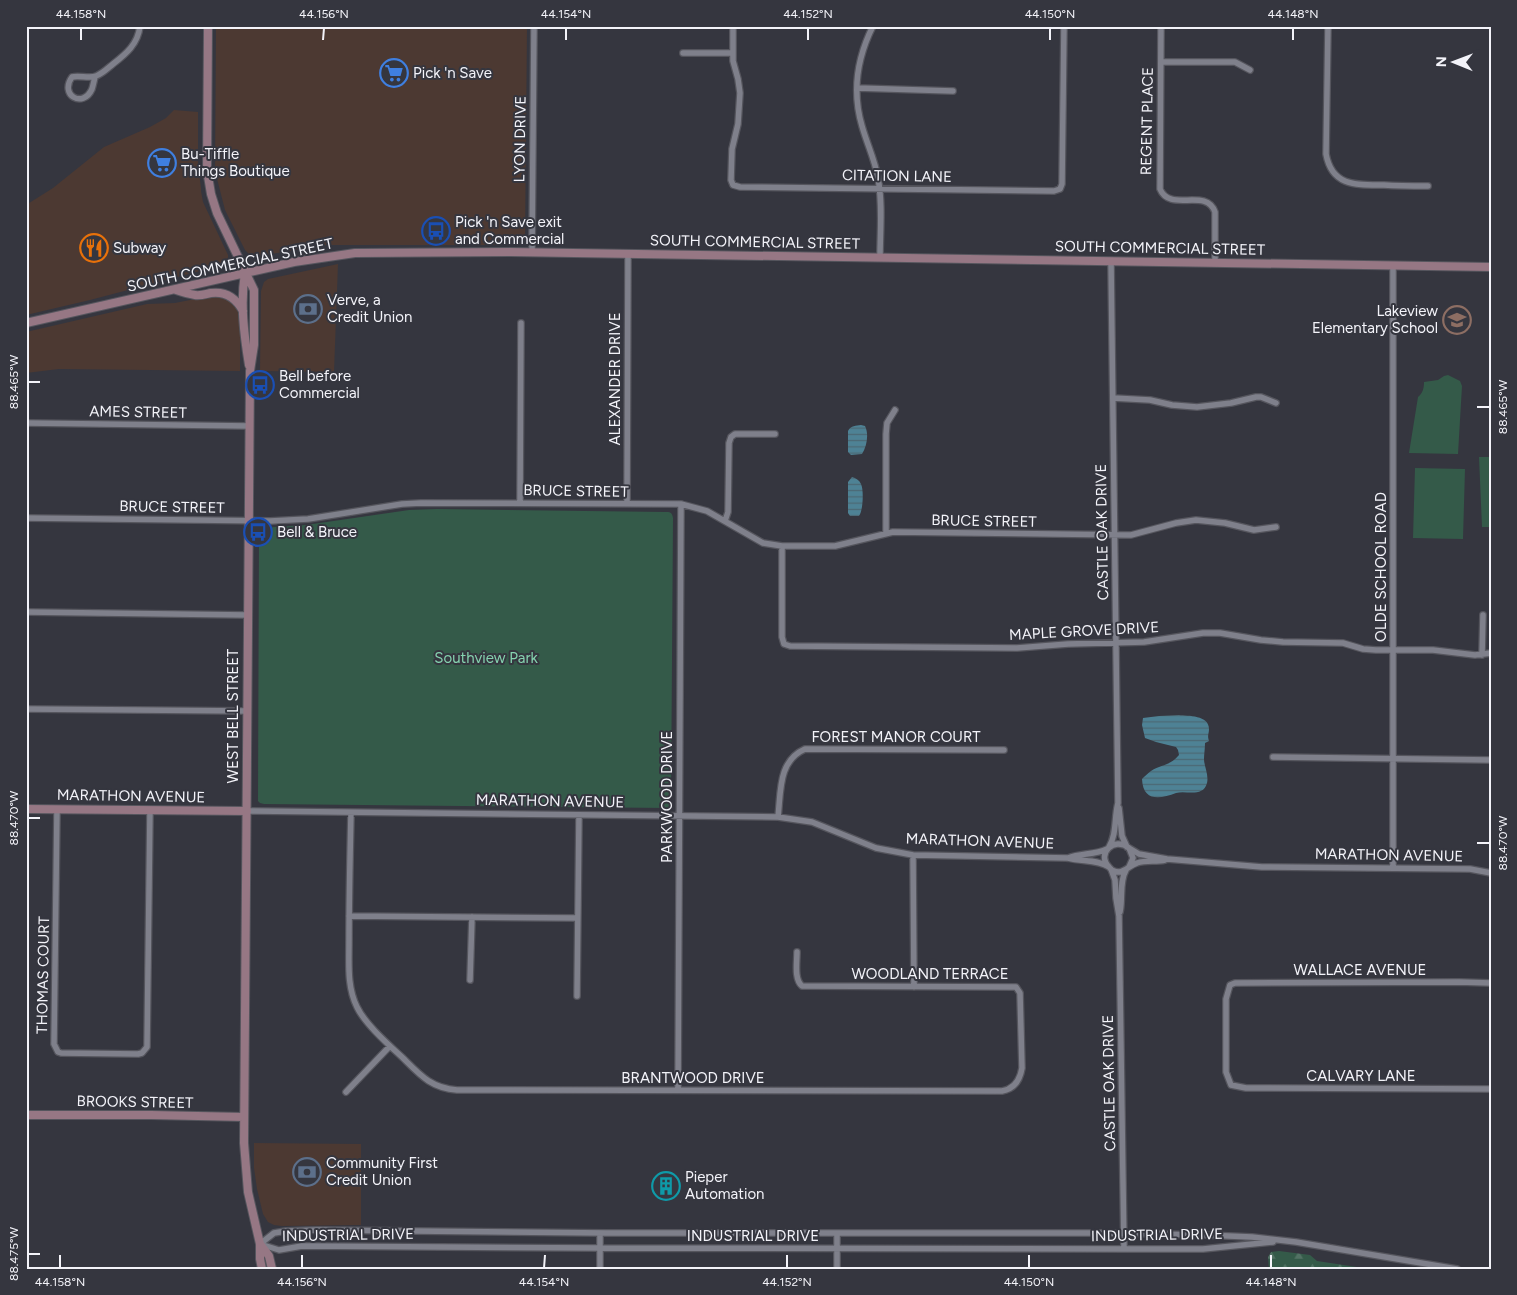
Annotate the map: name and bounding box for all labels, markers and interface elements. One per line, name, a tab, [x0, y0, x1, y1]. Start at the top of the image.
text: 44.158°N	[56, 7, 106, 21]
text: 44.156°N	[299, 7, 349, 21]
text: 44.154°N	[541, 7, 591, 21]
text: 44.152°N	[783, 7, 833, 21]
text: 44.150°N	[1025, 7, 1075, 21]
text: 44.148°N	[1268, 7, 1318, 21]
north arrow	[1430, 38, 1480, 88]
text: N	[1433, 56, 1450, 67]
supermarket icon: Pick 'n Save	[379, 58, 409, 88]
place label: Pick 'n Save	[413, 64, 492, 82]
street label: REGENT PLACE	[1137, 67, 1157, 175]
street label: LYON DRIVE	[510, 96, 530, 182]
place label: Bu-Tiffle Things Boutique	[181, 145, 290, 180]
supermarket icon: Bu-Tiffle Things Boutique	[147, 148, 177, 178]
street label: CITATION LANE	[842, 166, 952, 186]
place label: Pick 'n Save exit and Commercial	[455, 213, 564, 248]
bus stop icon: Pick 'n Save exit and Commercial	[421, 216, 451, 246]
street label: SOUTH COMMERCIAL STREET	[650, 231, 861, 253]
restaurant icon: Subway	[79, 233, 109, 263]
street label: SOUTH COMMERCIAL STREET	[125, 234, 335, 296]
street label: SOUTH COMMERCIAL STREET	[1055, 237, 1266, 259]
place label: Subway	[113, 239, 166, 257]
place label: Verve, a Credit Union	[327, 291, 412, 326]
bank icon: Verve, a Credit Union	[293, 294, 323, 324]
place label: Lakeview Elementary School	[1312, 302, 1438, 337]
school or university icon: Lakeview Elementary School	[1442, 305, 1472, 335]
street label: ALEXANDER DRIVE	[606, 312, 624, 446]
text: 88.465°W	[7, 354, 21, 409]
place label: Bell before Commercial	[279, 367, 360, 402]
bus stop icon: Bell before Commercial	[245, 370, 275, 400]
text: 88.465°W	[1496, 379, 1510, 434]
street label: AMES STREET	[89, 402, 188, 422]
street label: CASTLE OAK DRIVE	[1092, 464, 1112, 600]
street label: BRUCE STREET	[523, 481, 630, 501]
street label: OLDE SCHOOL ROAD	[1372, 492, 1390, 642]
street label: BRUCE STREET	[119, 497, 226, 517]
street label: BRUCE STREET	[931, 511, 1038, 531]
bus stop icon: Bell & Bruce	[243, 517, 273, 547]
place label: Bell & Bruce	[277, 523, 357, 541]
street label: MAPLE GROVE DRIVE	[1009, 618, 1159, 644]
street label: WEST BELL STREET	[224, 648, 242, 783]
park label: Southview Park	[434, 649, 538, 667]
street label: FOREST MANOR COURT	[811, 728, 981, 746]
street label: PARKWOOD DRIVE	[658, 731, 676, 863]
street label: MARATHON AVENUE	[57, 786, 205, 806]
text: 88.470°W	[7, 790, 21, 845]
street label: MARATHON AVENUE	[476, 791, 624, 811]
text: 88.470°W	[1496, 815, 1510, 870]
street label: MARATHON AVENUE	[905, 829, 1055, 853]
street label: MARATHON AVENUE	[1315, 845, 1463, 865]
street label: THOMAS COURT	[33, 915, 53, 1034]
street label: WALLACE AVENUE	[1294, 961, 1426, 979]
street label: WOODLAND TERRACE	[851, 965, 1009, 983]
street label: CASTLE OAK DRIVE	[1099, 1015, 1119, 1151]
street label: CALVARY LANE	[1306, 1067, 1416, 1085]
street label: BRANTWOOD DRIVE	[621, 1069, 765, 1087]
street label: BROOKS STREET	[76, 1092, 194, 1112]
place label: Community First Credit Union	[326, 1154, 438, 1189]
bank icon: Community First Credit Union	[292, 1157, 322, 1187]
place label: Pieper Automation	[685, 1168, 765, 1203]
building icon: Pieper Automation	[651, 1171, 681, 1201]
street label: INDUSTRIAL DRIVE	[282, 1225, 414, 1245]
street label: INDUSTRIAL DRIVE	[1091, 1225, 1223, 1245]
text: 88.475°W	[7, 1227, 21, 1281]
street label: INDUSTRIAL DRIVE	[687, 1227, 819, 1245]
text: 44.158°N	[35, 1275, 85, 1289]
text: 44.156°N	[277, 1275, 327, 1289]
text: 44.154°N	[519, 1275, 569, 1289]
text: 44.152°N	[762, 1275, 812, 1289]
text: 44.150°N	[1004, 1275, 1054, 1289]
text: 44.148°N	[1246, 1275, 1296, 1289]

